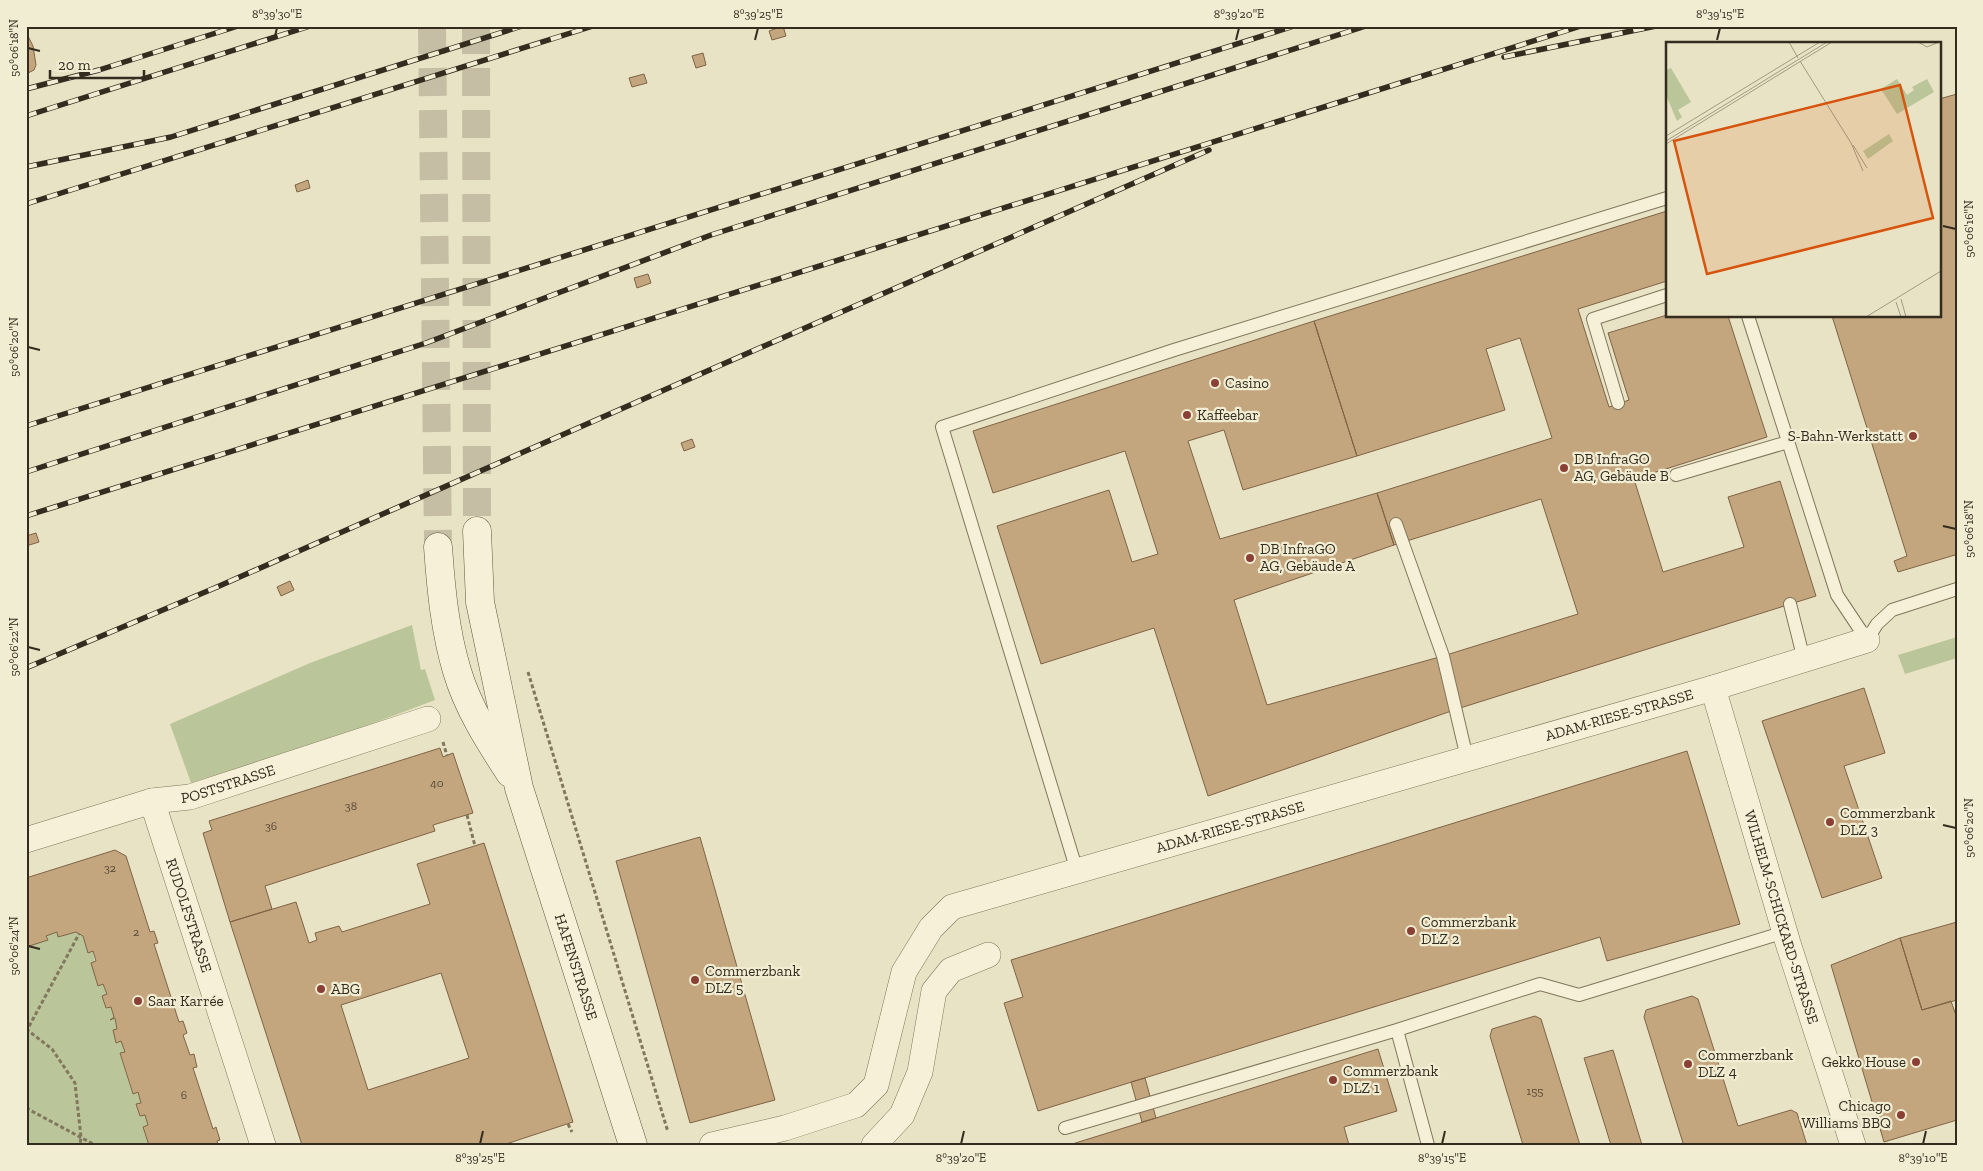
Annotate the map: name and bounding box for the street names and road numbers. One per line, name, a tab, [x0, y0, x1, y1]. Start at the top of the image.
street label: ADAM-RIESE-STRASSE	[1543, 685, 1696, 745]
street label: POSTSTRASSE	[180, 761, 277, 807]
street label: ADAM-RIESE-STRASSE	[1154, 797, 1306, 857]
street label: WILHELM-SCHICKARD-STRASSE	[1740, 808, 1822, 1026]
street label: RUDOLFSTRASSE	[162, 856, 216, 975]
street label: HAFENSTRASSE	[551, 912, 602, 1023]

